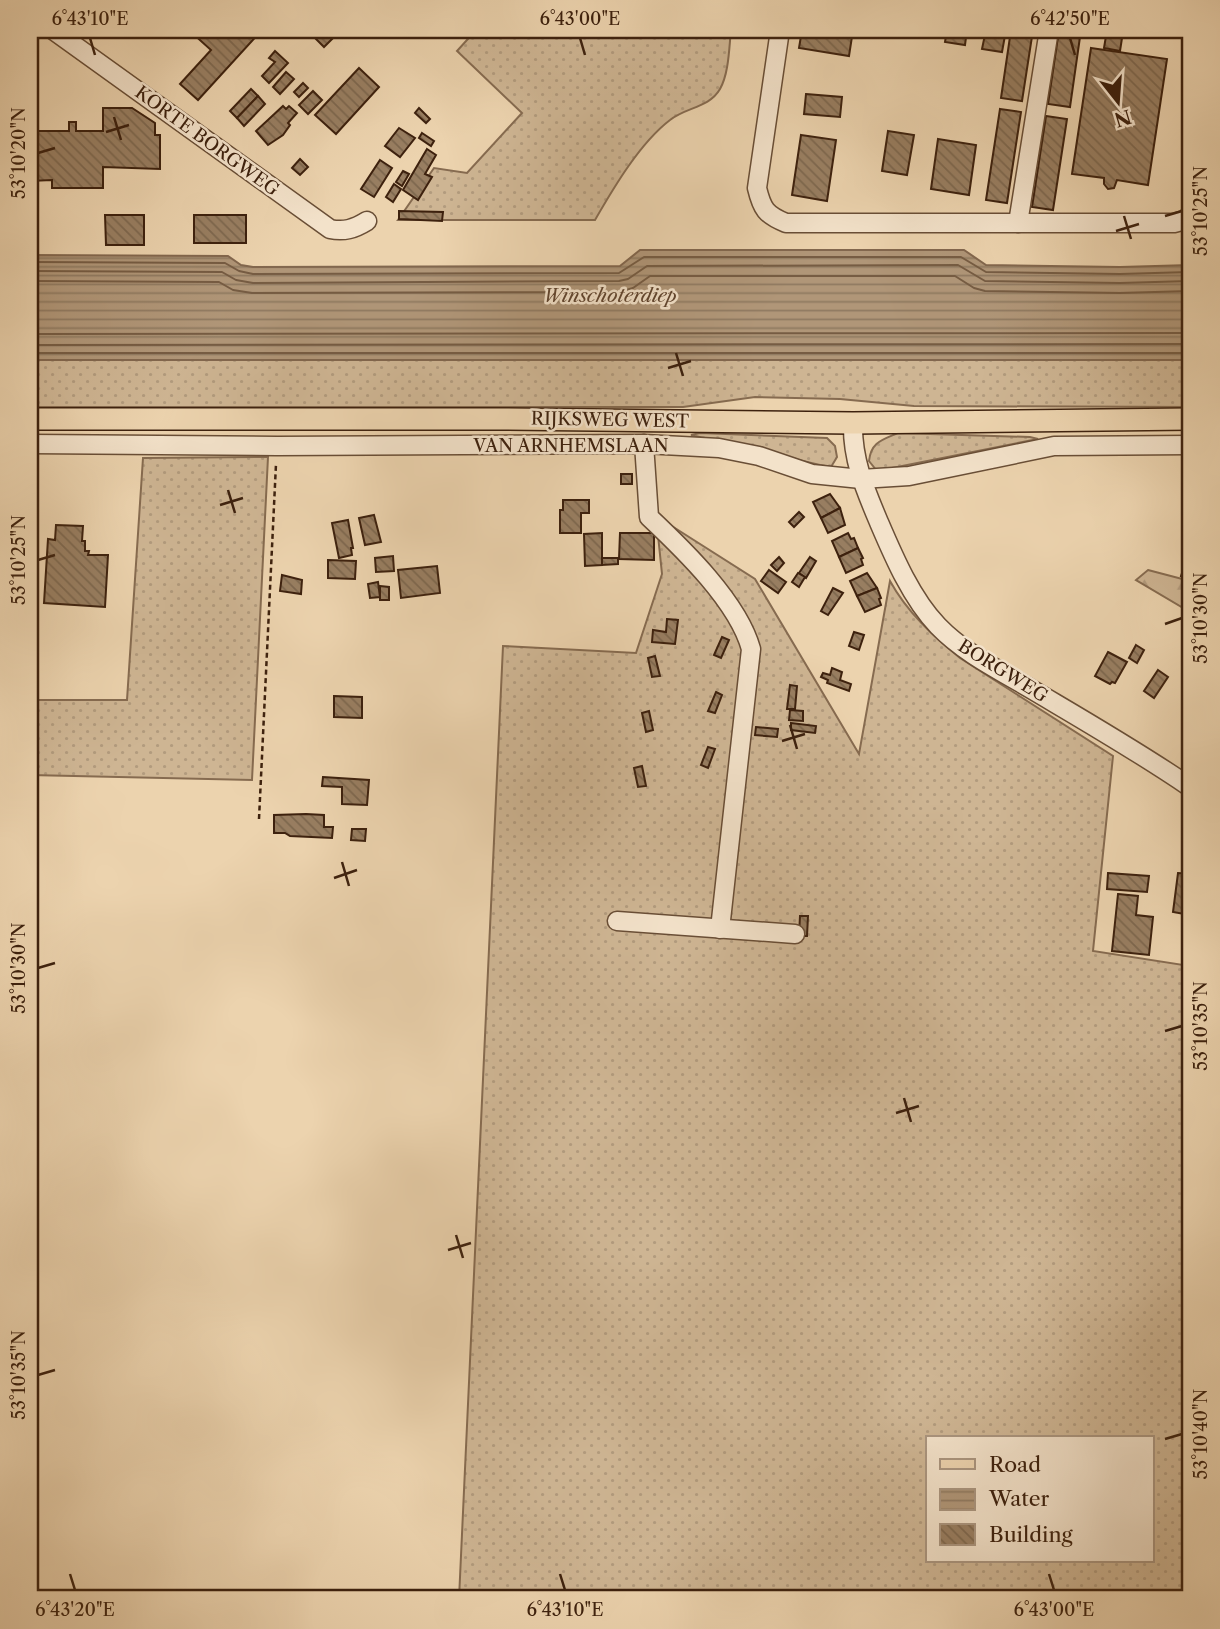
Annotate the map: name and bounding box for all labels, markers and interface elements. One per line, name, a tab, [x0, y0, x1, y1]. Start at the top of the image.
text: 6°43'10"E	[51, 8, 129, 30]
text: 6°43'00"E	[539, 8, 621, 30]
text: 6°42'50"E	[1030, 8, 1110, 30]
north arrow	[1084, 66, 1154, 136]
street label: KORTE BORGWEG	[131, 81, 284, 201]
text: N	[1112, 104, 1134, 131]
text: 53°10'20"N	[8, 107, 30, 199]
text: 53°10'25"N	[1190, 166, 1212, 256]
water label: Winschoterdiep	[543, 284, 677, 307]
street label: RIJKSWEG WEST	[531, 408, 690, 432]
street label: VAN ARNHEMSLAAN	[472, 435, 669, 457]
text: 53°10'25"N	[8, 515, 30, 605]
text: 53°10'30"N	[1190, 572, 1212, 664]
street label: BORGWEG	[954, 635, 1052, 707]
text: 53°10'30"N	[8, 922, 30, 1014]
text: 53°10'35"N	[1190, 981, 1212, 1071]
text: 53°10'35"N	[8, 1330, 30, 1420]
text: 53°10'40"N	[1190, 1388, 1212, 1479]
legend	[926, 1436, 1154, 1562]
text: Road	[989, 1452, 1041, 1477]
text: Water	[988, 1486, 1049, 1511]
text: Building	[989, 1522, 1074, 1547]
text: 6°43'20"E	[35, 1599, 115, 1621]
text: 6°43'10"E	[526, 1599, 604, 1621]
text: 6°43'00"E	[1013, 1599, 1095, 1621]

